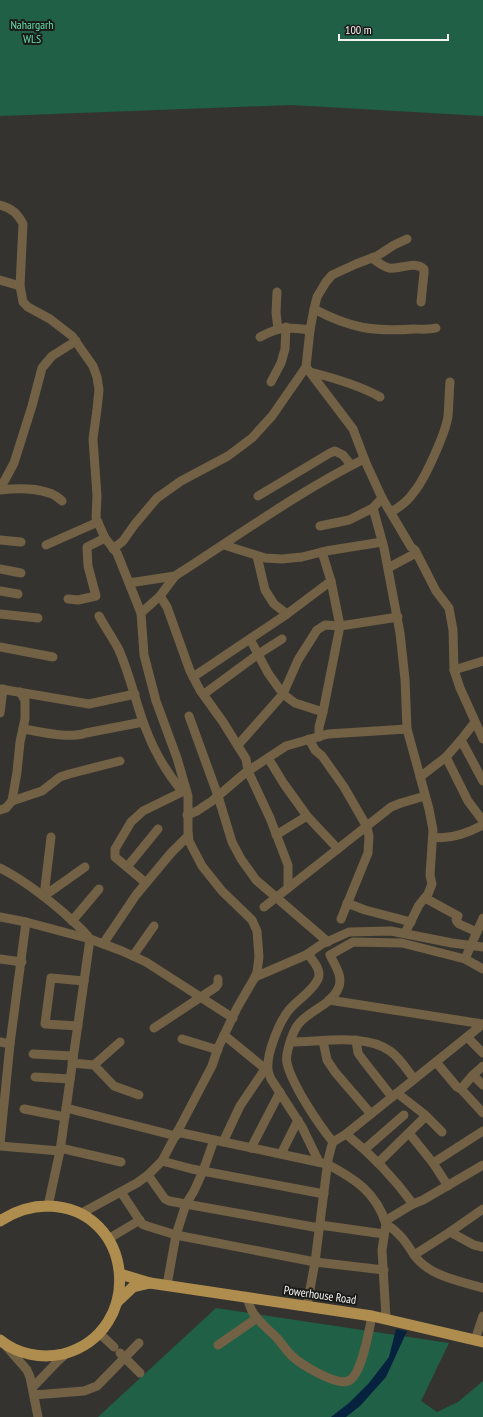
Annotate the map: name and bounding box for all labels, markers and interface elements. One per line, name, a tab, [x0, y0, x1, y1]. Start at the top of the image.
scale bar	[339, 16, 448, 42]
park label: Nahargarh WLS	[10, 17, 54, 46]
text: 100 m	[345, 22, 372, 37]
street label: Powerhouse Road	[283, 1282, 357, 1307]

